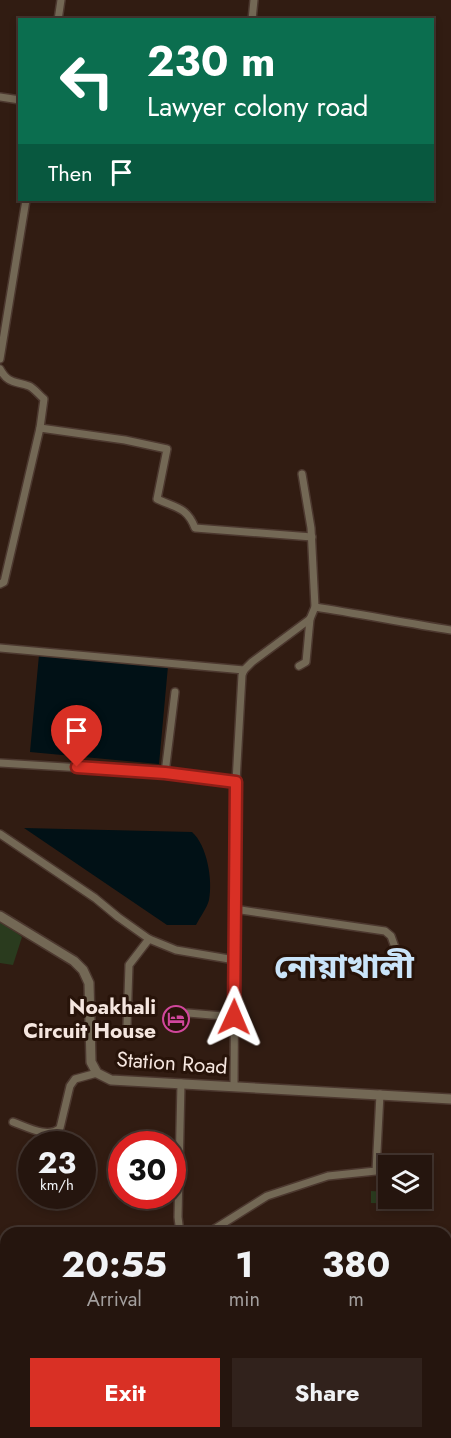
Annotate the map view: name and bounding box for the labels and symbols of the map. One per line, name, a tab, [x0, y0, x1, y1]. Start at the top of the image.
pin	[51, 705, 102, 767]
district label: নোয়াখালী	[274, 943, 415, 990]
position arrow	[202, 985, 266, 1049]
place label: Noakhali Circuit House	[23, 992, 156, 1046]
hotel icon: Noakhali Circuit House	[161, 1004, 191, 1034]
street label: Station Road	[115, 1044, 229, 1082]
speed limit sign: 30	[108, 1131, 186, 1209]

